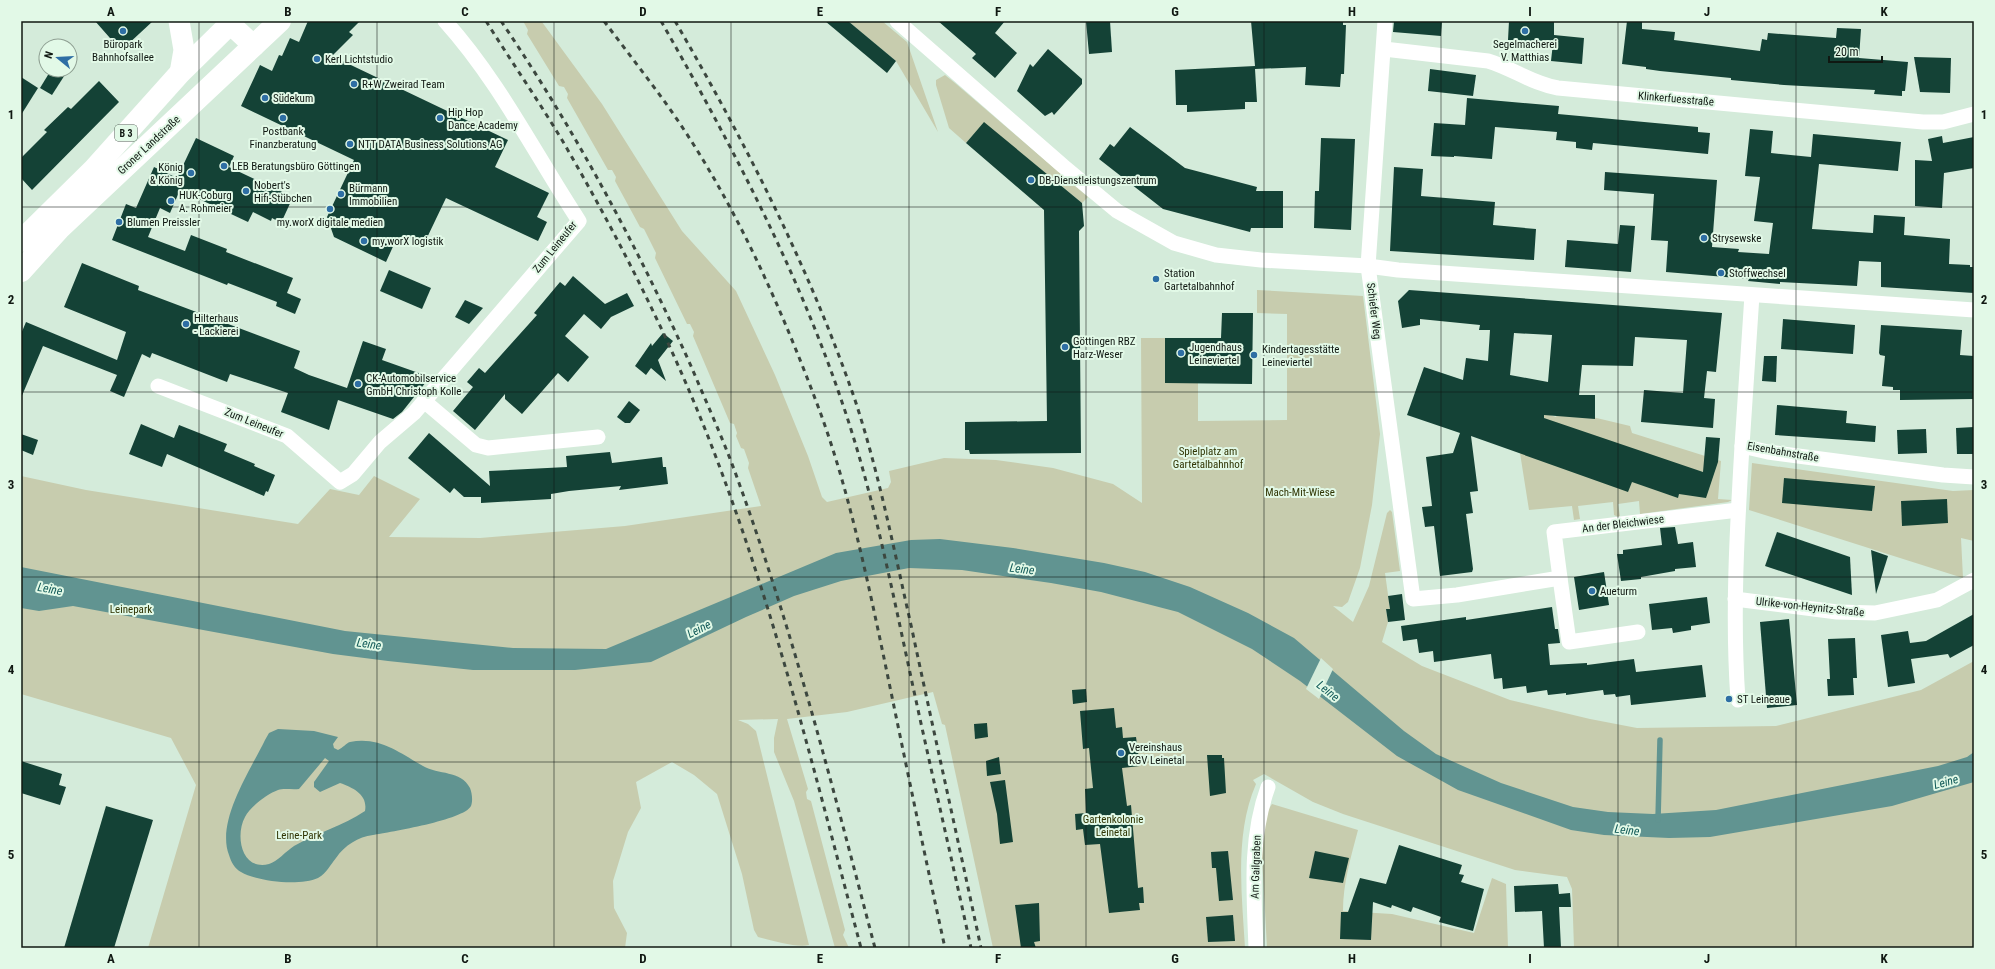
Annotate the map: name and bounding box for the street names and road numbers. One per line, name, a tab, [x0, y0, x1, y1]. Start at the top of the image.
street label: Klinkerfuesstraße	[1637, 89, 1715, 109]
street label: Groner Landstraße	[115, 113, 183, 177]
road number: B 3	[115, 125, 137, 141]
street label: Zum Leineufer	[530, 218, 580, 275]
street label: Schiefer Weg	[1364, 282, 1384, 340]
street label: Zum Leineufer	[223, 405, 286, 441]
street label: Eisenbahnstraße	[1746, 439, 1820, 465]
street label: An der Bleichwiese	[1581, 513, 1665, 535]
street label: Ulrike-von-Heynitz-Straße	[1755, 595, 1865, 619]
street label: Am Gailgraben	[1248, 835, 1264, 899]

